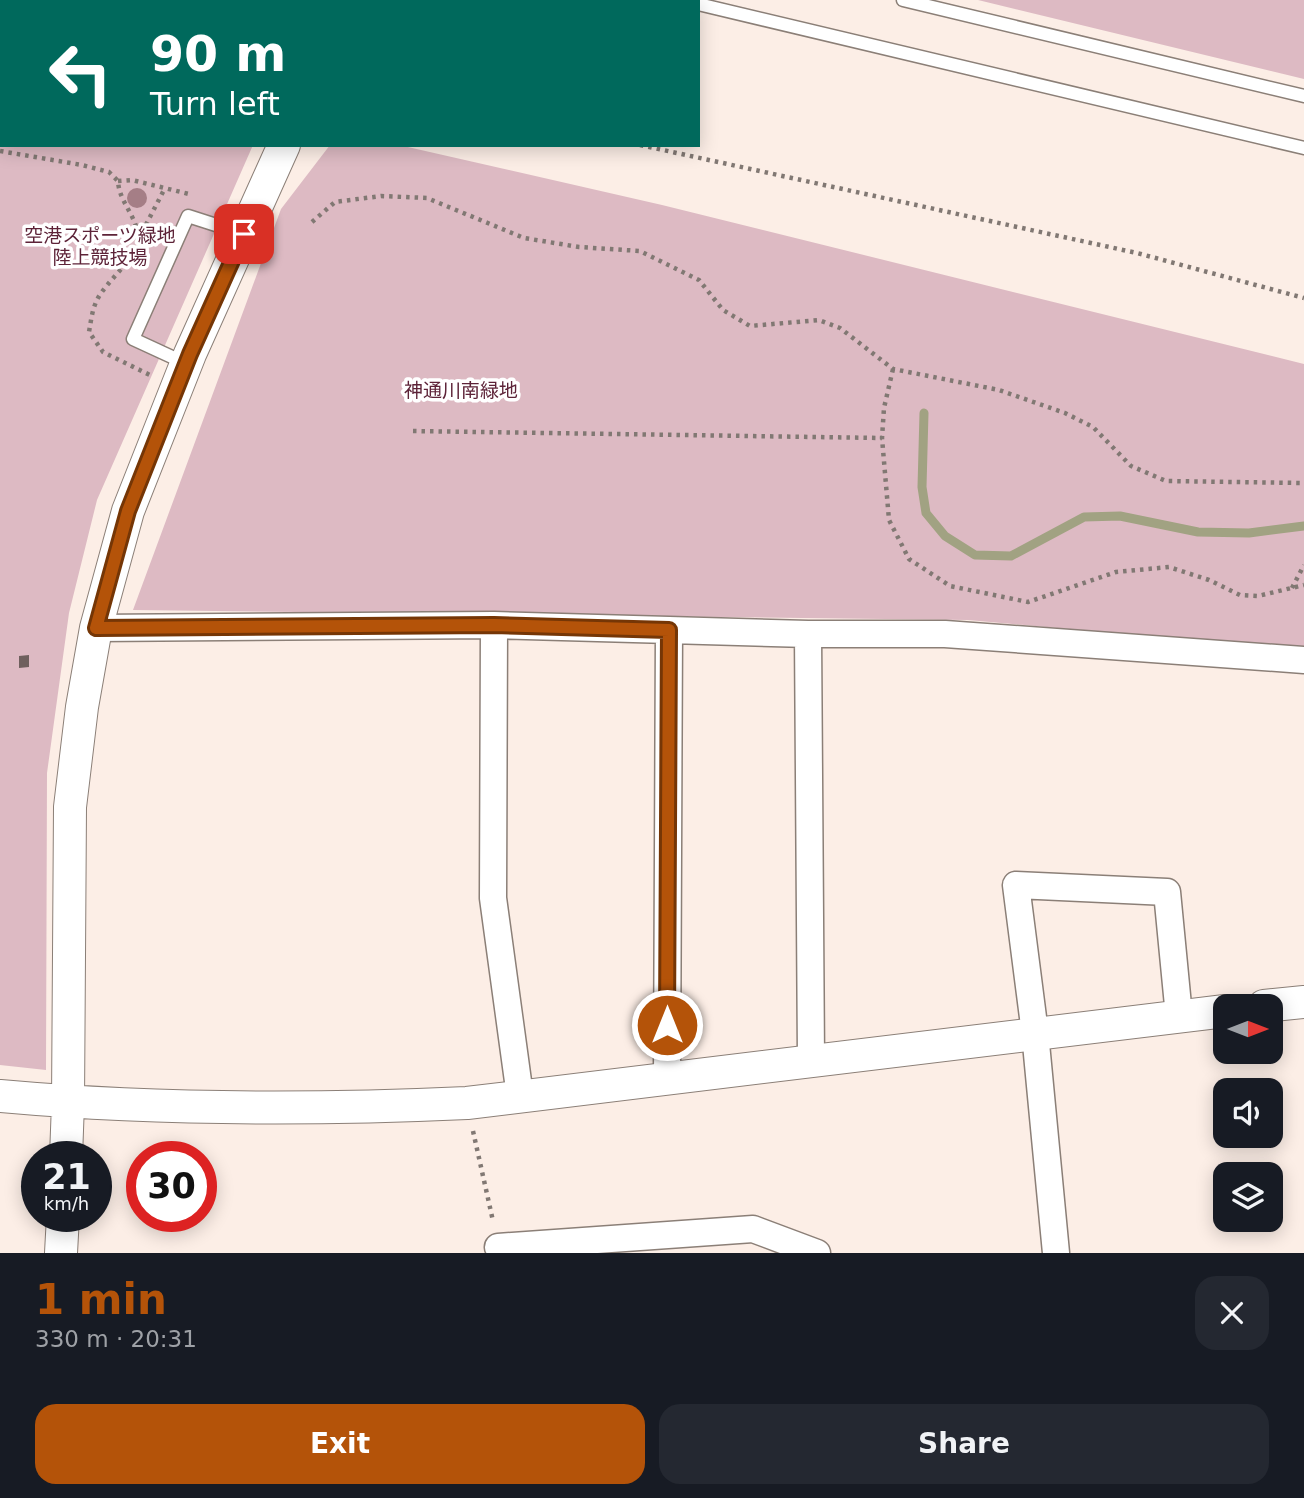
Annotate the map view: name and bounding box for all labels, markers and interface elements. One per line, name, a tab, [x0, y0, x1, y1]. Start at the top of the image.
text: 90 m	[150, 26, 286, 83]
icon: left	[35, 28, 126, 119]
text: Turn left	[150, 85, 280, 123]
pin	[214, 204, 274, 264]
icon: arrive	[225, 215, 263, 253]
park label: 空港スポーツ緑地 陸上競技場	[24, 224, 176, 268]
park label: 神通川南緑地	[404, 379, 518, 401]
position arrow	[630, 988, 704, 1062]
north arrow	[1213, 994, 1283, 1064]
map controls	[1213, 994, 1283, 1232]
button: sound	[1213, 1078, 1283, 1148]
speed limit sign: 30	[126, 1141, 217, 1232]
text: 21	[42, 1157, 91, 1197]
button: layers	[1213, 1162, 1283, 1232]
text: km/h	[44, 1193, 89, 1214]
text: 1 min	[35, 1275, 167, 1324]
button: close	[1195, 1276, 1269, 1350]
text: 330 m · 20:31	[35, 1326, 197, 1352]
button: Exit	[35, 1404, 645, 1484]
button: Share	[659, 1404, 1269, 1484]

